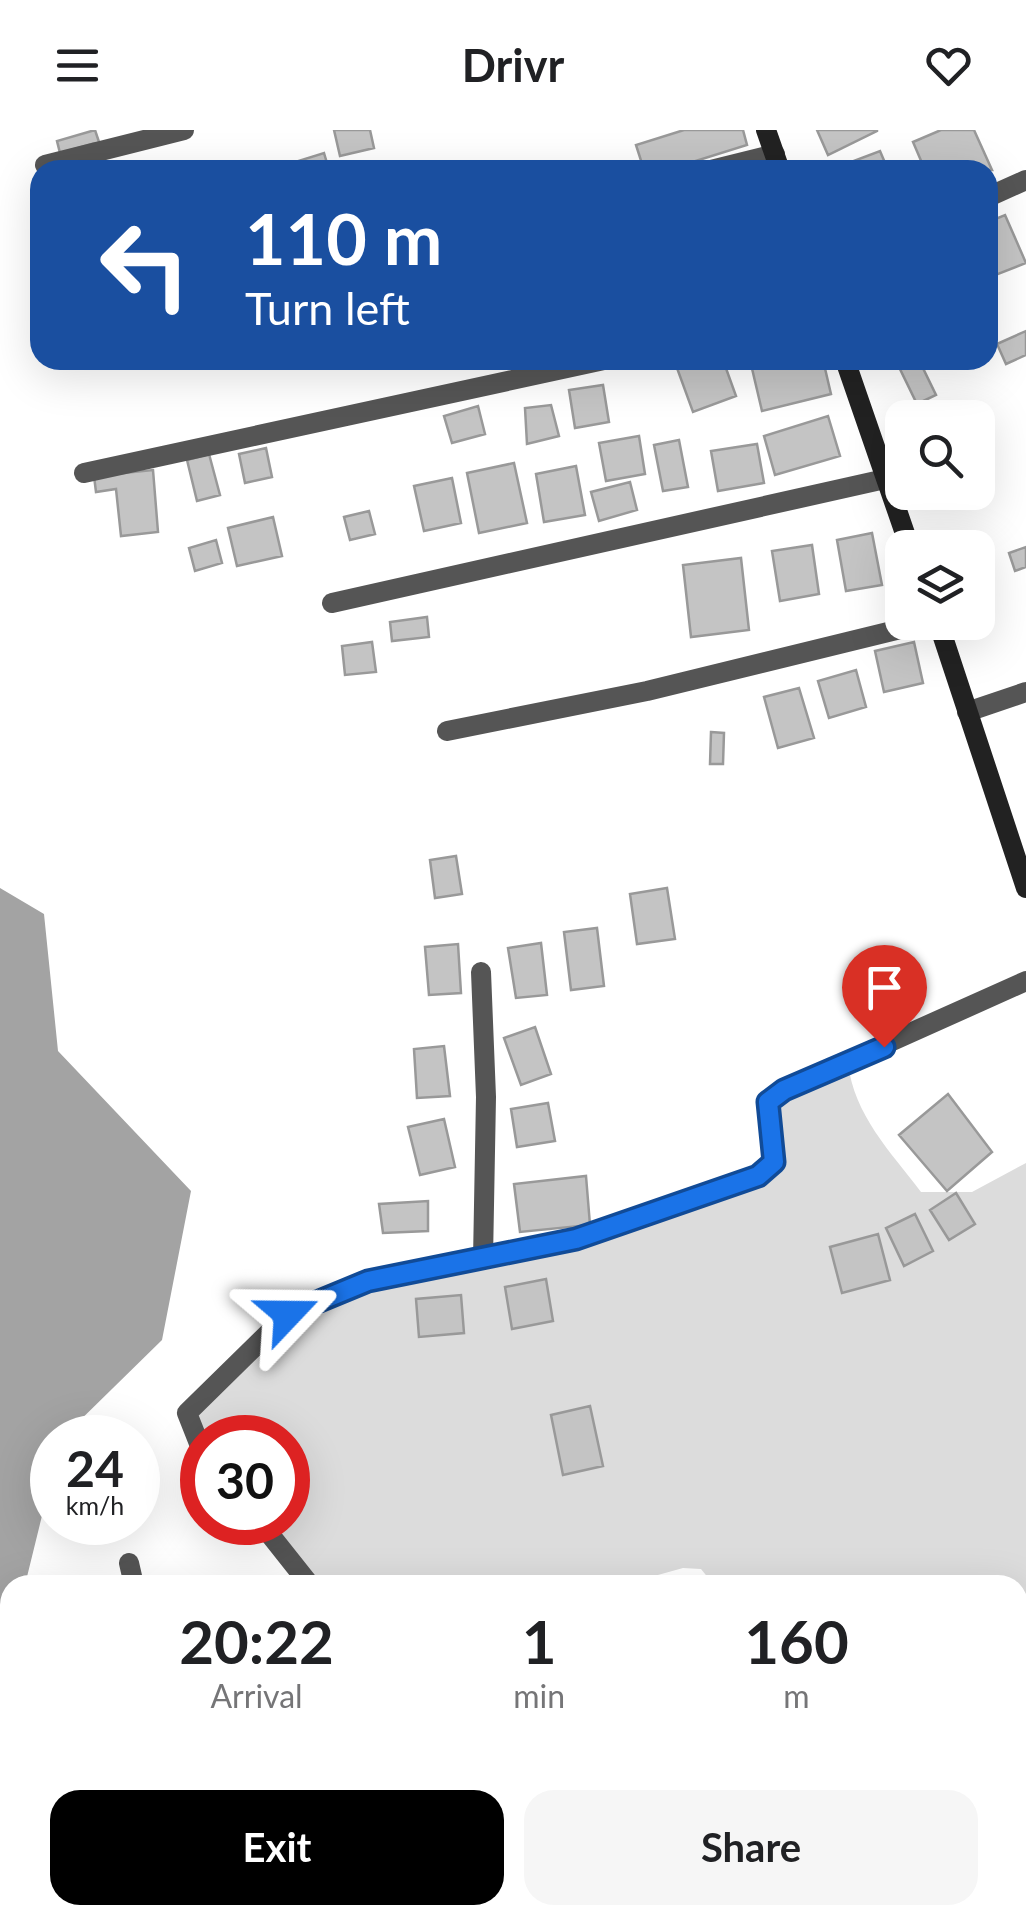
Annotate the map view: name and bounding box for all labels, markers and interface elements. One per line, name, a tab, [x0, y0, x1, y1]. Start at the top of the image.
icon: menu	[50, 38, 105, 93]
text: Drivr	[462, 38, 564, 92]
icon: heart	[921, 38, 976, 93]
text: 110 m	[245, 196, 442, 280]
icon: left	[80, 200, 210, 330]
text: Turn left	[245, 281, 410, 335]
map controls	[885, 400, 995, 640]
button: search	[885, 400, 995, 510]
button: layers	[885, 530, 995, 640]
pin	[842, 945, 927, 1048]
icon: arrive	[857, 960, 912, 1015]
position arrow	[236, 1262, 340, 1366]
speed limit sign: 30	[180, 1415, 310, 1545]
text: 24	[66, 1438, 124, 1498]
text: km/h	[66, 1490, 124, 1520]
text: 20:22	[179, 1605, 334, 1677]
text: 1	[522, 1605, 557, 1677]
text: 160	[744, 1605, 849, 1677]
text: Arrival	[210, 1676, 303, 1715]
text: min	[513, 1676, 565, 1715]
text: m	[783, 1676, 810, 1715]
button: Exit	[50, 1790, 504, 1905]
button: Share	[524, 1790, 978, 1905]

